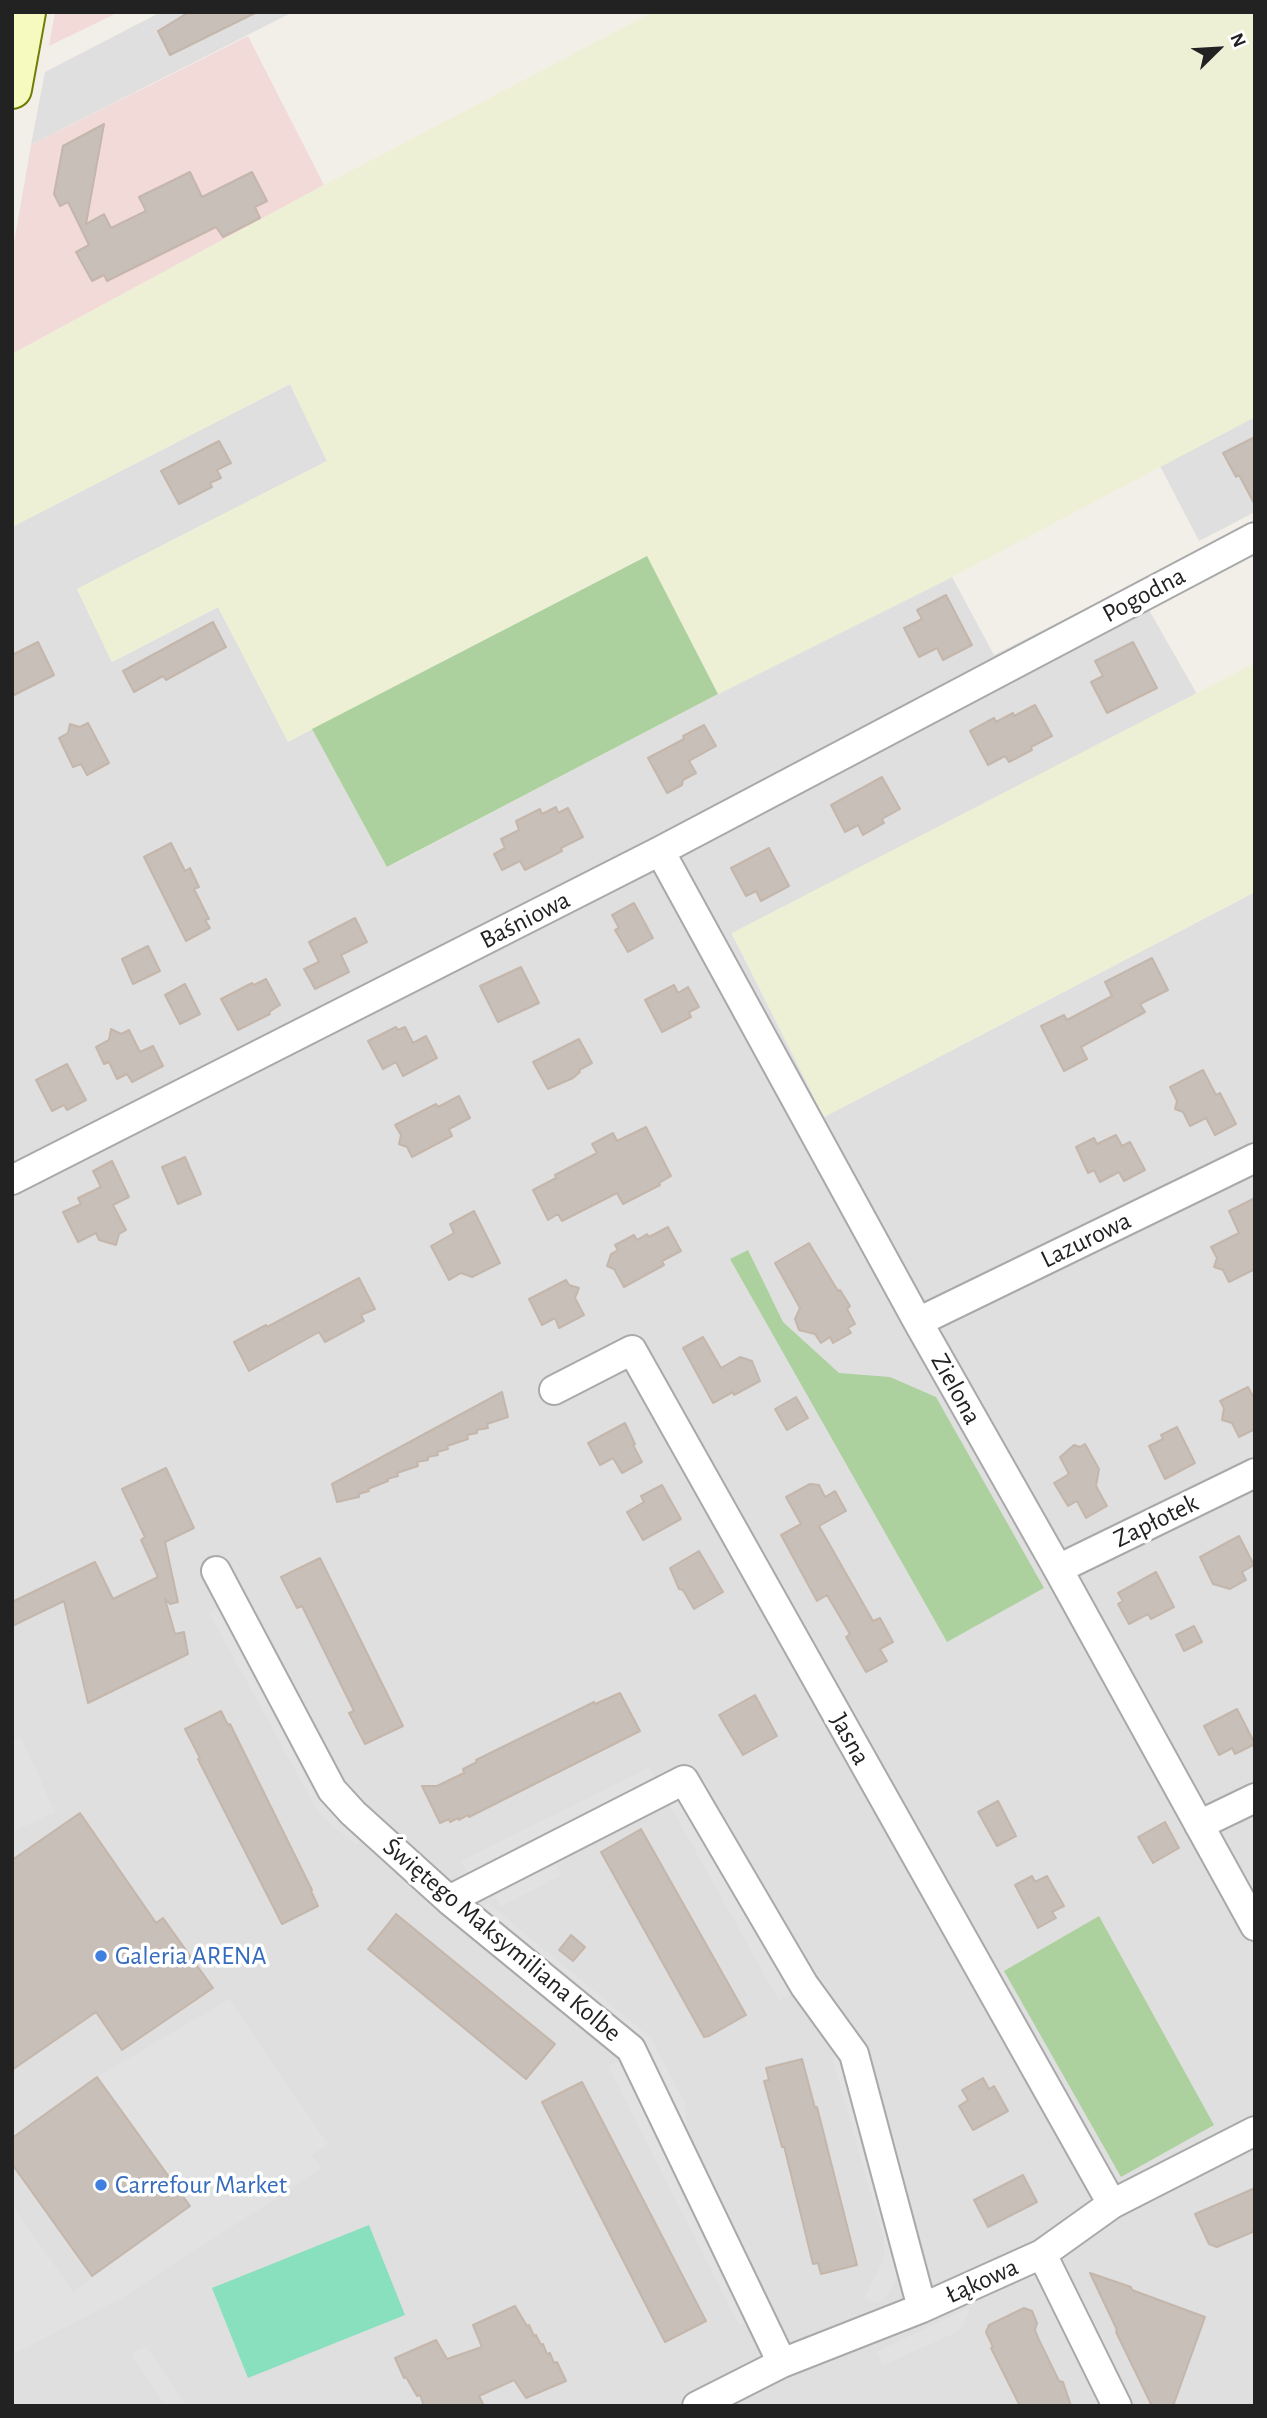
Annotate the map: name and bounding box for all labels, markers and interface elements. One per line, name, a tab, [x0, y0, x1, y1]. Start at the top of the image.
north arrow	[1183, 14, 1253, 84]
text: N	[1226, 30, 1249, 50]
street label: Pogodna	[1097, 560, 1191, 630]
street label: Baśniowa	[475, 884, 575, 956]
street label: Lazurowa	[1036, 1205, 1136, 1275]
street label: Zielona	[924, 1348, 988, 1430]
street label: Zapłotek	[1109, 1487, 1203, 1555]
street label: Jasna	[823, 1708, 877, 1770]
street label: Świętego Maksymiliana Kolbe	[377, 1831, 627, 2049]
place label: Galeria ARENA	[115, 1940, 267, 1972]
marker: Galeria ARENA	[93, 1948, 109, 1964]
place label: Carrefour Market	[115, 2169, 287, 2201]
marker: Carrefour Market	[93, 2177, 109, 2193]
street label: Łąkowa	[941, 2251, 1023, 2311]

